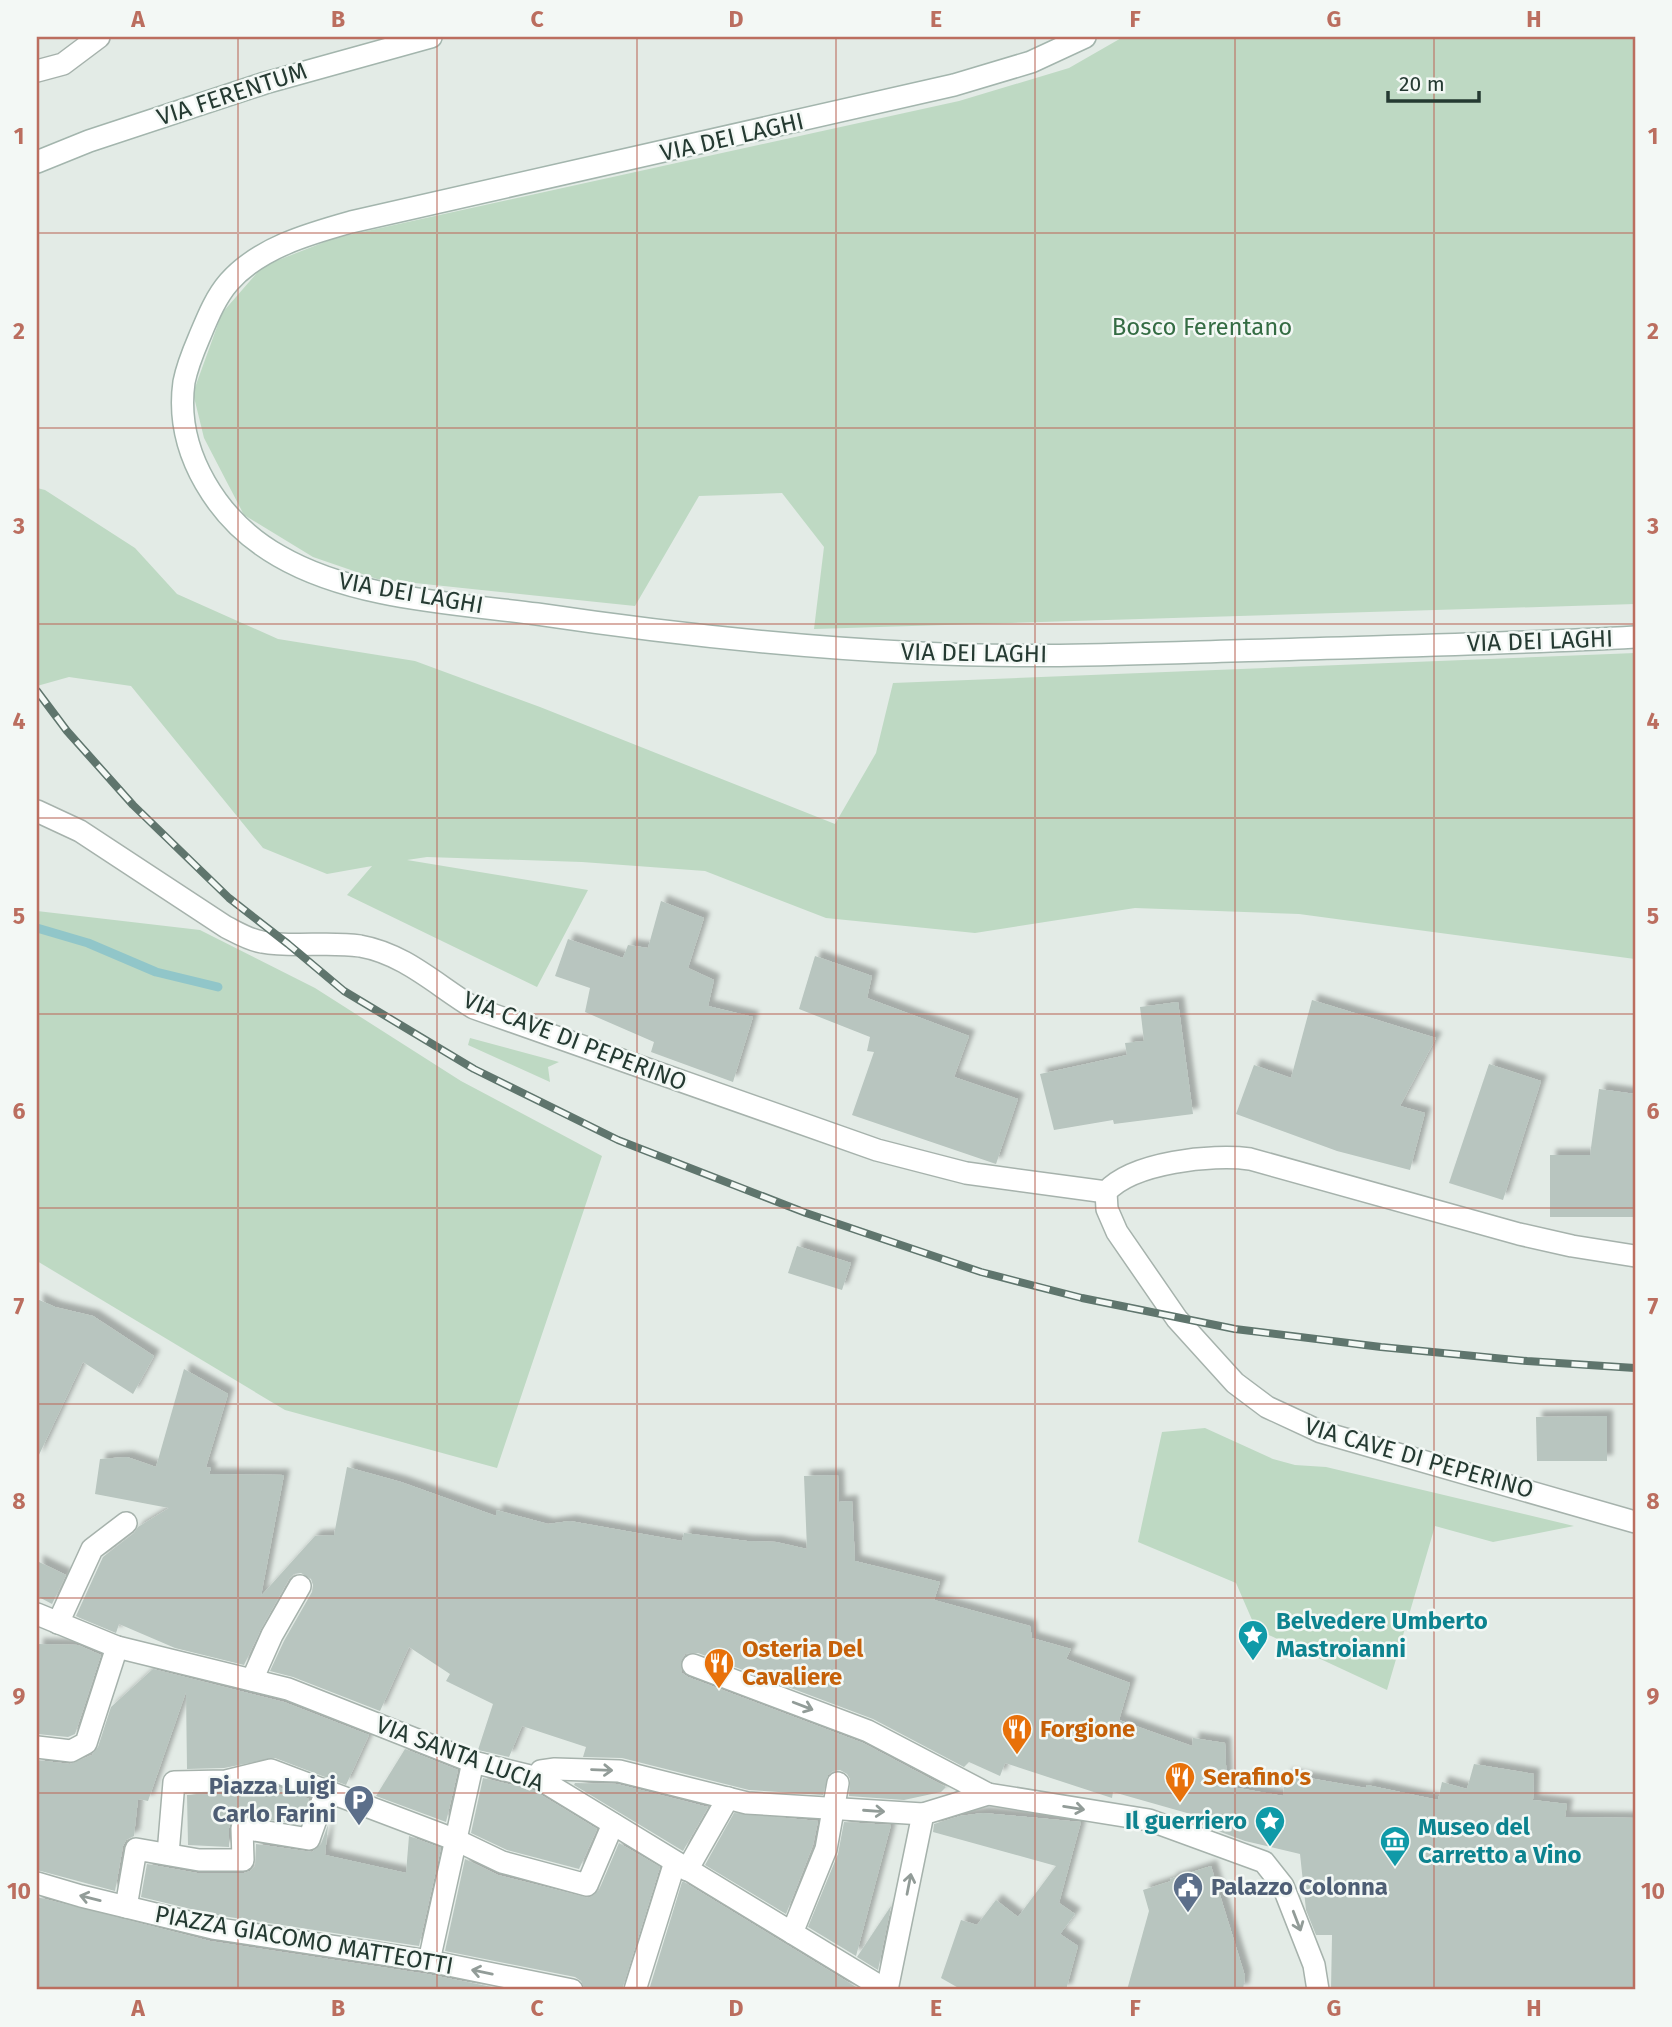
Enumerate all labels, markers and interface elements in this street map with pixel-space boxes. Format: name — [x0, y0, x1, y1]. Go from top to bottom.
text: A — [130, 5, 145, 33]
text: B — [331, 5, 345, 33]
text: C — [530, 5, 544, 33]
text: D — [729, 5, 744, 33]
text: E — [930, 5, 942, 33]
text: F — [1129, 5, 1141, 33]
text: G — [1327, 5, 1341, 33]
text: H — [1526, 5, 1542, 33]
street label: VIA FERENTUM — [154, 57, 310, 131]
scale bar — [1388, 60, 1480, 104]
text: 20 m — [1399, 71, 1445, 97]
street label: VIA DEI LAGHI — [658, 107, 806, 167]
text: 1 — [14, 122, 24, 150]
text: 1 — [1648, 122, 1658, 150]
park label: Bosco Ferentano — [1112, 313, 1292, 341]
text: 2 — [13, 317, 25, 345]
text: 2 — [1647, 317, 1659, 345]
text: 3 — [12, 512, 25, 540]
text: 3 — [1646, 512, 1659, 540]
street label: VIA DEI LAGHI — [337, 567, 485, 619]
street label: VIA DEI LAGHI — [1466, 624, 1614, 658]
street label: VIA DEI LAGHI — [901, 638, 1047, 668]
text: 4 — [13, 707, 26, 735]
text: 4 — [1647, 707, 1660, 735]
text: 5 — [13, 902, 25, 930]
text: 5 — [1647, 902, 1659, 930]
street label: VIA CAVE DI PEPERINO — [459, 985, 691, 1097]
text: 6 — [13, 1097, 26, 1125]
text: 6 — [1647, 1097, 1660, 1125]
text: 7 — [14, 1292, 25, 1320]
text: 7 — [1648, 1292, 1659, 1320]
street label: VIA CAVE DI PEPERINO — [1301, 1412, 1537, 1504]
text: 8 — [12, 1487, 26, 1515]
text: 8 — [1646, 1487, 1660, 1515]
place label: Belvedere Umberto Mastroianni — [1276, 1607, 1488, 1663]
place icon: Belvedere Umberto Mastroianni — [1236, 1618, 1270, 1662]
place label: Osteria Del Cavaliere — [742, 1635, 864, 1691]
restaurant icon: Osteria Del Cavaliere — [702, 1646, 736, 1690]
text: 9 — [13, 1682, 26, 1710]
text: 9 — [1647, 1682, 1660, 1710]
one-way arrow — [791, 1701, 813, 1713]
street label: VIA SANTA LUCIA — [372, 1711, 548, 1797]
restaurant icon: Forgione — [1000, 1712, 1034, 1756]
place label: Forgione — [1040, 1715, 1135, 1743]
restaurant icon: Serafino's — [1163, 1760, 1197, 1804]
place label: Serafino's — [1203, 1763, 1311, 1791]
one-way arrow — [590, 1764, 613, 1777]
place label: Piazza Luigi Carlo Farini — [209, 1772, 336, 1828]
parking icon: Piazza Luigi Carlo Farini — [342, 1783, 376, 1827]
one-way arrow — [1063, 1802, 1085, 1815]
one-way arrow — [862, 1804, 885, 1817]
place icon: Il guerriero — [1253, 1804, 1287, 1848]
place label: Il guerriero — [1125, 1807, 1247, 1835]
place label: Museo del Carretto a Vino — [1418, 1813, 1581, 1869]
museum icon: Museo del Carretto a Vino — [1378, 1824, 1412, 1868]
public building icon: Palazzo Colonna — [1171, 1870, 1205, 1914]
one-way arrow — [902, 1873, 916, 1896]
place label: Palazzo Colonna — [1211, 1873, 1388, 1901]
text: 10 — [7, 1877, 31, 1905]
text: 10 — [1641, 1877, 1665, 1905]
one-way arrow — [79, 1891, 102, 1904]
street label: PIAZZA GIACOMO MATTEOTTI — [153, 1900, 455, 1980]
one-way arrow — [1291, 1910, 1304, 1931]
one-way arrow — [471, 1964, 494, 1978]
text: A — [130, 1994, 145, 2022]
text: B — [331, 1994, 345, 2022]
text: C — [530, 1994, 544, 2022]
text: D — [729, 1994, 744, 2022]
text: E — [930, 1994, 942, 2022]
text: F — [1129, 1994, 1141, 2022]
text: G — [1327, 1994, 1341, 2022]
text: H — [1526, 1994, 1542, 2022]

